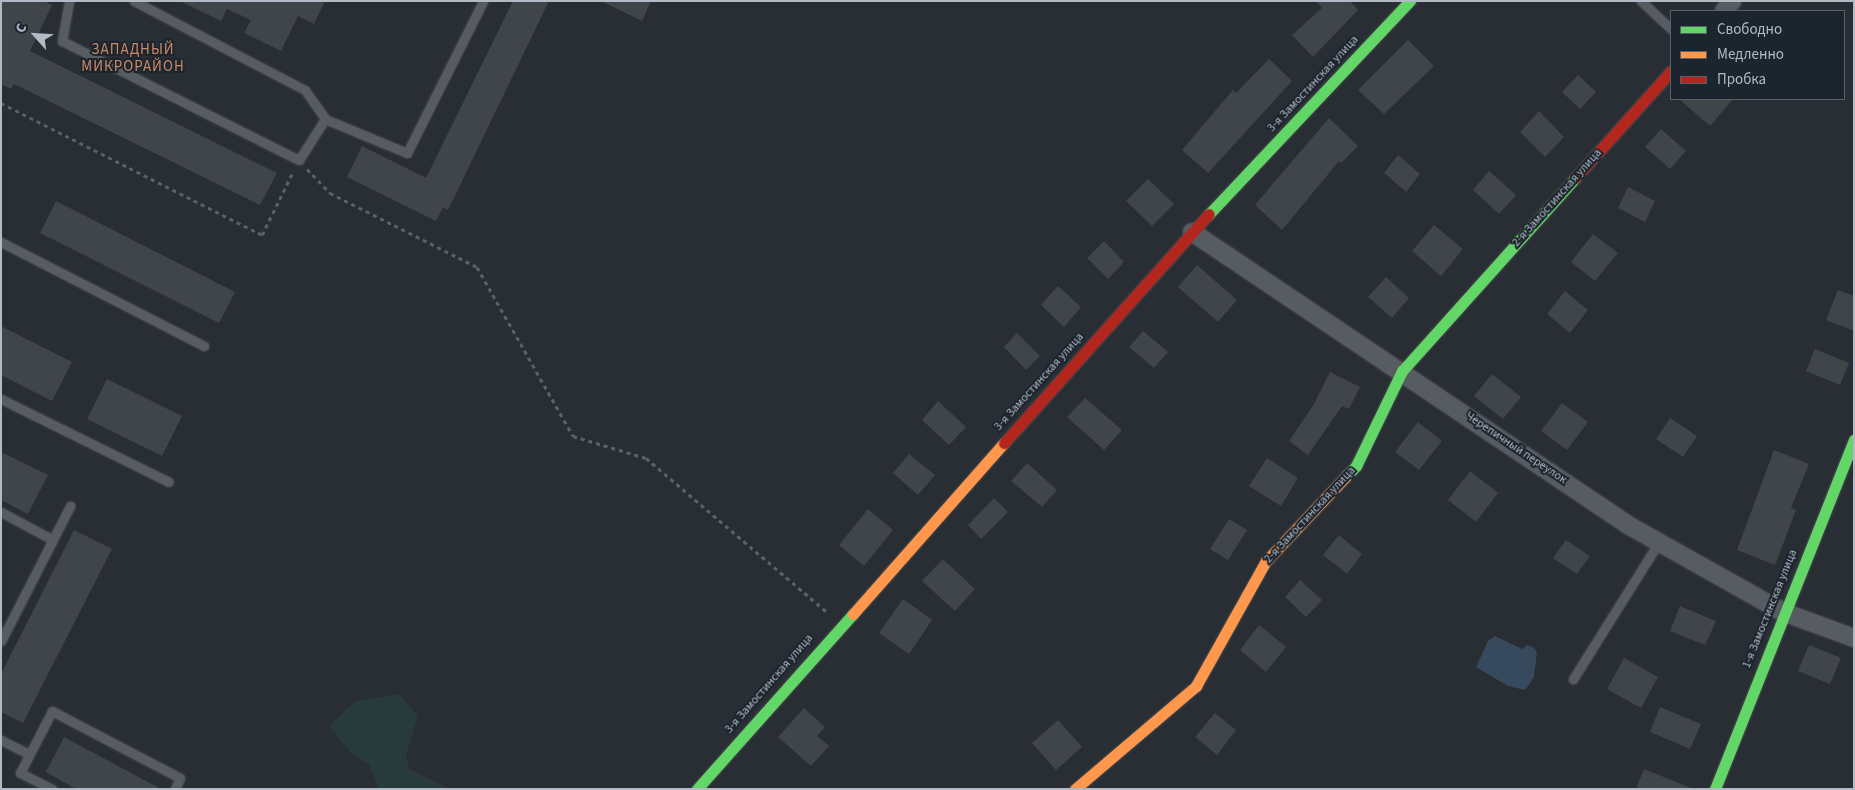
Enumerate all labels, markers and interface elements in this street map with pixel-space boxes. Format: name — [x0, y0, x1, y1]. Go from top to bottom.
north arrow — [10, 10, 60, 60]
legend — [1670, 10, 1845, 100]
text: Свободно — [1717, 19, 1782, 40]
text: С — [11, 20, 32, 36]
street label: 3-я Замостинская улица — [1265, 33, 1361, 135]
district label: ЗАПАДНЫЙ МИКРОРАЙОН — [80, 40, 186, 75]
text: Медленно — [1717, 44, 1784, 65]
text: Пробка — [1717, 69, 1766, 90]
street label: 2-я Замостинская улица — [1509, 146, 1605, 250]
street label: 3-я Замостинская улица — [991, 330, 1087, 434]
street label: Черепичный переулок — [1463, 409, 1569, 487]
street label: 2-я Замостинская улица — [1262, 464, 1358, 566]
street label: 1-я Замостинская улица — [1740, 548, 1800, 670]
street label: 3-я Замостинская улица — [722, 631, 816, 737]

